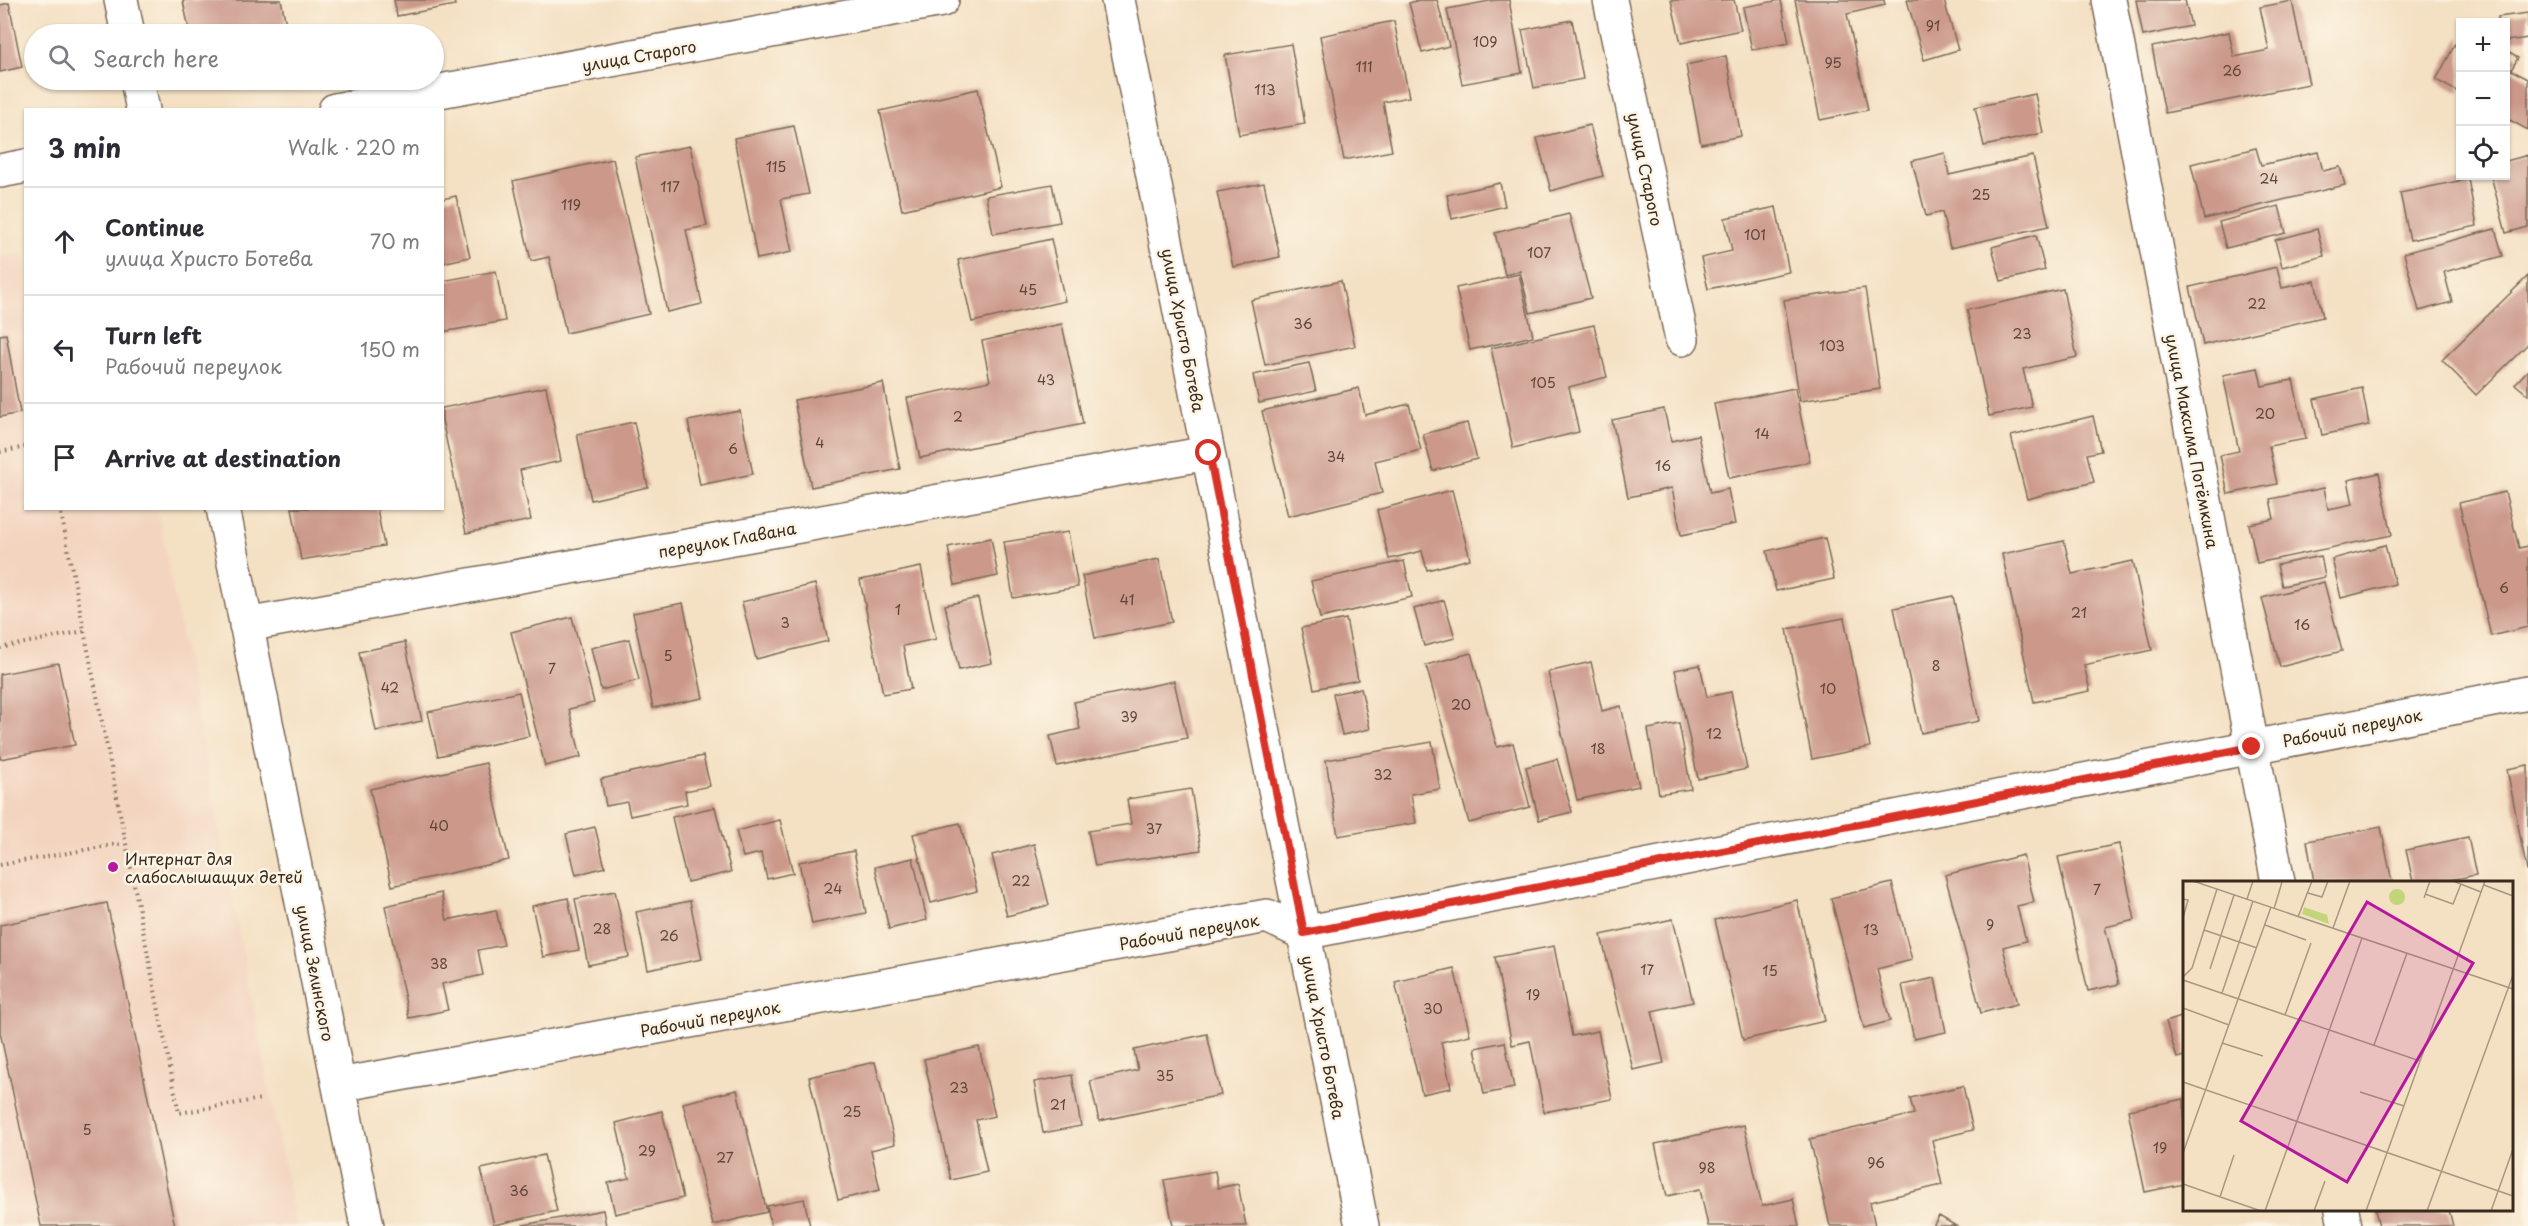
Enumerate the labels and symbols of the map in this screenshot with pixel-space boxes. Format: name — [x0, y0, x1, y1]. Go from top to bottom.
house number: 91 — [1926, 15, 1940, 36]
house number: 109 — [1473, 31, 1497, 52]
street label: улица Старого — [580, 33, 698, 77]
house number: 95 — [1824, 52, 1842, 73]
house number: 111 — [1355, 56, 1373, 77]
house number: 26 — [2222, 60, 2242, 81]
house number: 113 — [1254, 79, 1276, 100]
street label: улица Старого — [1622, 110, 1670, 228]
house number: 115 — [766, 156, 786, 177]
house number: 24 — [2260, 168, 2278, 189]
house number: 117 — [660, 176, 680, 197]
house number: 25 — [1972, 184, 1990, 205]
house number: 119 — [561, 194, 581, 215]
house number: 101 — [1744, 224, 1766, 245]
house number: 107 — [1527, 242, 1551, 263]
street label: улица Христо Ботева — [1156, 246, 1212, 414]
house number: 45 — [1019, 279, 1037, 300]
house number: 22 — [2248, 293, 2266, 314]
house number: 36 — [1293, 313, 1313, 334]
house number: 23 — [2013, 323, 2031, 344]
street label: улица Максима Потёмкина — [2160, 332, 2226, 550]
house number: 103 — [1819, 335, 1845, 356]
house number: 43 — [1037, 369, 1055, 390]
house number: 105 — [1530, 372, 1556, 393]
house number: 20 — [2255, 403, 2275, 424]
house number: 2 — [953, 406, 963, 427]
house number: 14 — [1754, 423, 1770, 444]
house number: 4 — [815, 432, 825, 453]
house number: 6 — [728, 438, 738, 459]
route start — [1195, 439, 1221, 465]
house number: 34 — [1327, 446, 1345, 467]
house number: 16 — [1655, 455, 1671, 476]
street label: переулок Главана — [656, 515, 798, 563]
house number: 6 — [2499, 577, 2509, 598]
house number: 41 — [1120, 589, 1134, 610]
house number: 1 — [895, 599, 901, 620]
house number: 21 — [2071, 602, 2087, 623]
house number: 3 — [780, 612, 790, 633]
house number: 16 — [2294, 614, 2310, 635]
house number: 5 — [663, 645, 673, 666]
house number: 8 — [1932, 655, 1940, 676]
house number: 7 — [548, 658, 556, 679]
house number: 42 — [381, 677, 399, 698]
house number: 10 — [1820, 678, 1836, 699]
house number: 20 — [1451, 694, 1471, 715]
street label: Рабочий переулок — [2280, 702, 2424, 752]
house number: 39 — [1120, 706, 1138, 727]
house number: 12 — [1706, 723, 1722, 744]
route end — [2238, 733, 2264, 759]
house number: 18 — [1590, 738, 1606, 759]
house number: 32 — [1374, 764, 1392, 785]
house number: 40 — [429, 815, 449, 836]
house number: 37 — [1146, 818, 1163, 839]
place label: Интернат для слабослышащих детей — [125, 846, 303, 888]
marker: Интернат для слабослышащих детей — [106, 860, 120, 874]
house number: 22 — [1012, 870, 1030, 891]
house number: 24 — [824, 878, 842, 899]
house number: 7 — [2093, 879, 2101, 900]
inset map — [2183, 881, 2513, 1211]
street label: улица Зелинского — [291, 903, 341, 1043]
street label: Рабочий переулок — [1117, 907, 1261, 955]
house number: 9 — [1986, 914, 1994, 935]
house number: 28 — [593, 918, 611, 939]
house number: 13 — [1863, 919, 1879, 940]
house number: 26 — [659, 925, 679, 946]
house number: 38 — [430, 953, 448, 974]
street label: улица Христо Ботева — [1296, 953, 1352, 1121]
house number: 17 — [1640, 959, 1654, 980]
house number: 15 — [1762, 960, 1778, 981]
house number: 19 — [1526, 984, 1540, 1005]
street label: Рабочий переулок — [638, 994, 782, 1042]
house number: 30 — [1423, 998, 1443, 1019]
house number: 35 — [1156, 1065, 1174, 1086]
house number: 23 — [950, 1077, 968, 1098]
house number: 21 — [1050, 1094, 1066, 1115]
house number: 25 — [843, 1101, 861, 1122]
house number: 5 — [82, 1119, 92, 1140]
house number: 19 — [2153, 1137, 2167, 1158]
house number: 29 — [638, 1140, 656, 1161]
house number: 27 — [716, 1147, 734, 1168]
house number: 96 — [1867, 1152, 1885, 1173]
house number: 98 — [1699, 1157, 1715, 1178]
house number: 36 — [509, 1180, 529, 1201]

